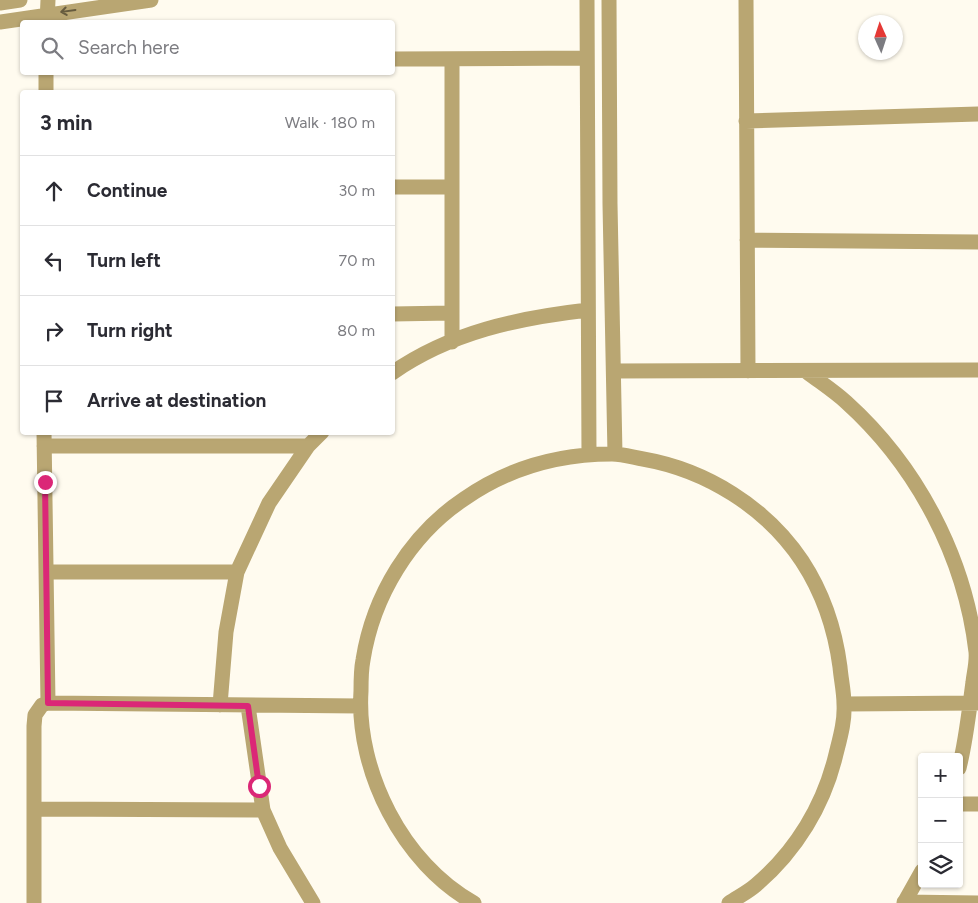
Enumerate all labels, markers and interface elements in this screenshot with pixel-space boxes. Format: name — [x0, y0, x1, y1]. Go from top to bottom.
one-way arrow — [60, 6, 76, 16]
north arrow — [858, 15, 903, 60]
search box — [20, 20, 395, 75]
icon: search — [38, 34, 66, 62]
text: Search here — [78, 36, 180, 59]
text: 3 min — [40, 110, 92, 135]
text: Walk · 180 m — [285, 113, 375, 132]
icon: ahead — [40, 177, 68, 205]
text: Continue — [87, 179, 167, 202]
text: 30 m — [338, 181, 375, 200]
icon: left — [40, 247, 68, 275]
text: Turn left — [87, 249, 161, 272]
text: 70 m — [339, 251, 375, 270]
icon: right — [40, 317, 68, 345]
text: Turn right — [87, 319, 173, 342]
text: 80 m — [337, 321, 375, 340]
icon: arrive — [40, 387, 68, 415]
text: Arrive at destination — [87, 389, 266, 412]
route end — [34, 471, 57, 494]
map controls — [918, 753, 963, 888]
button: + — [918, 753, 963, 798]
route start — [248, 775, 271, 798]
button: − — [918, 798, 963, 843]
button: layers — [918, 843, 963, 888]

